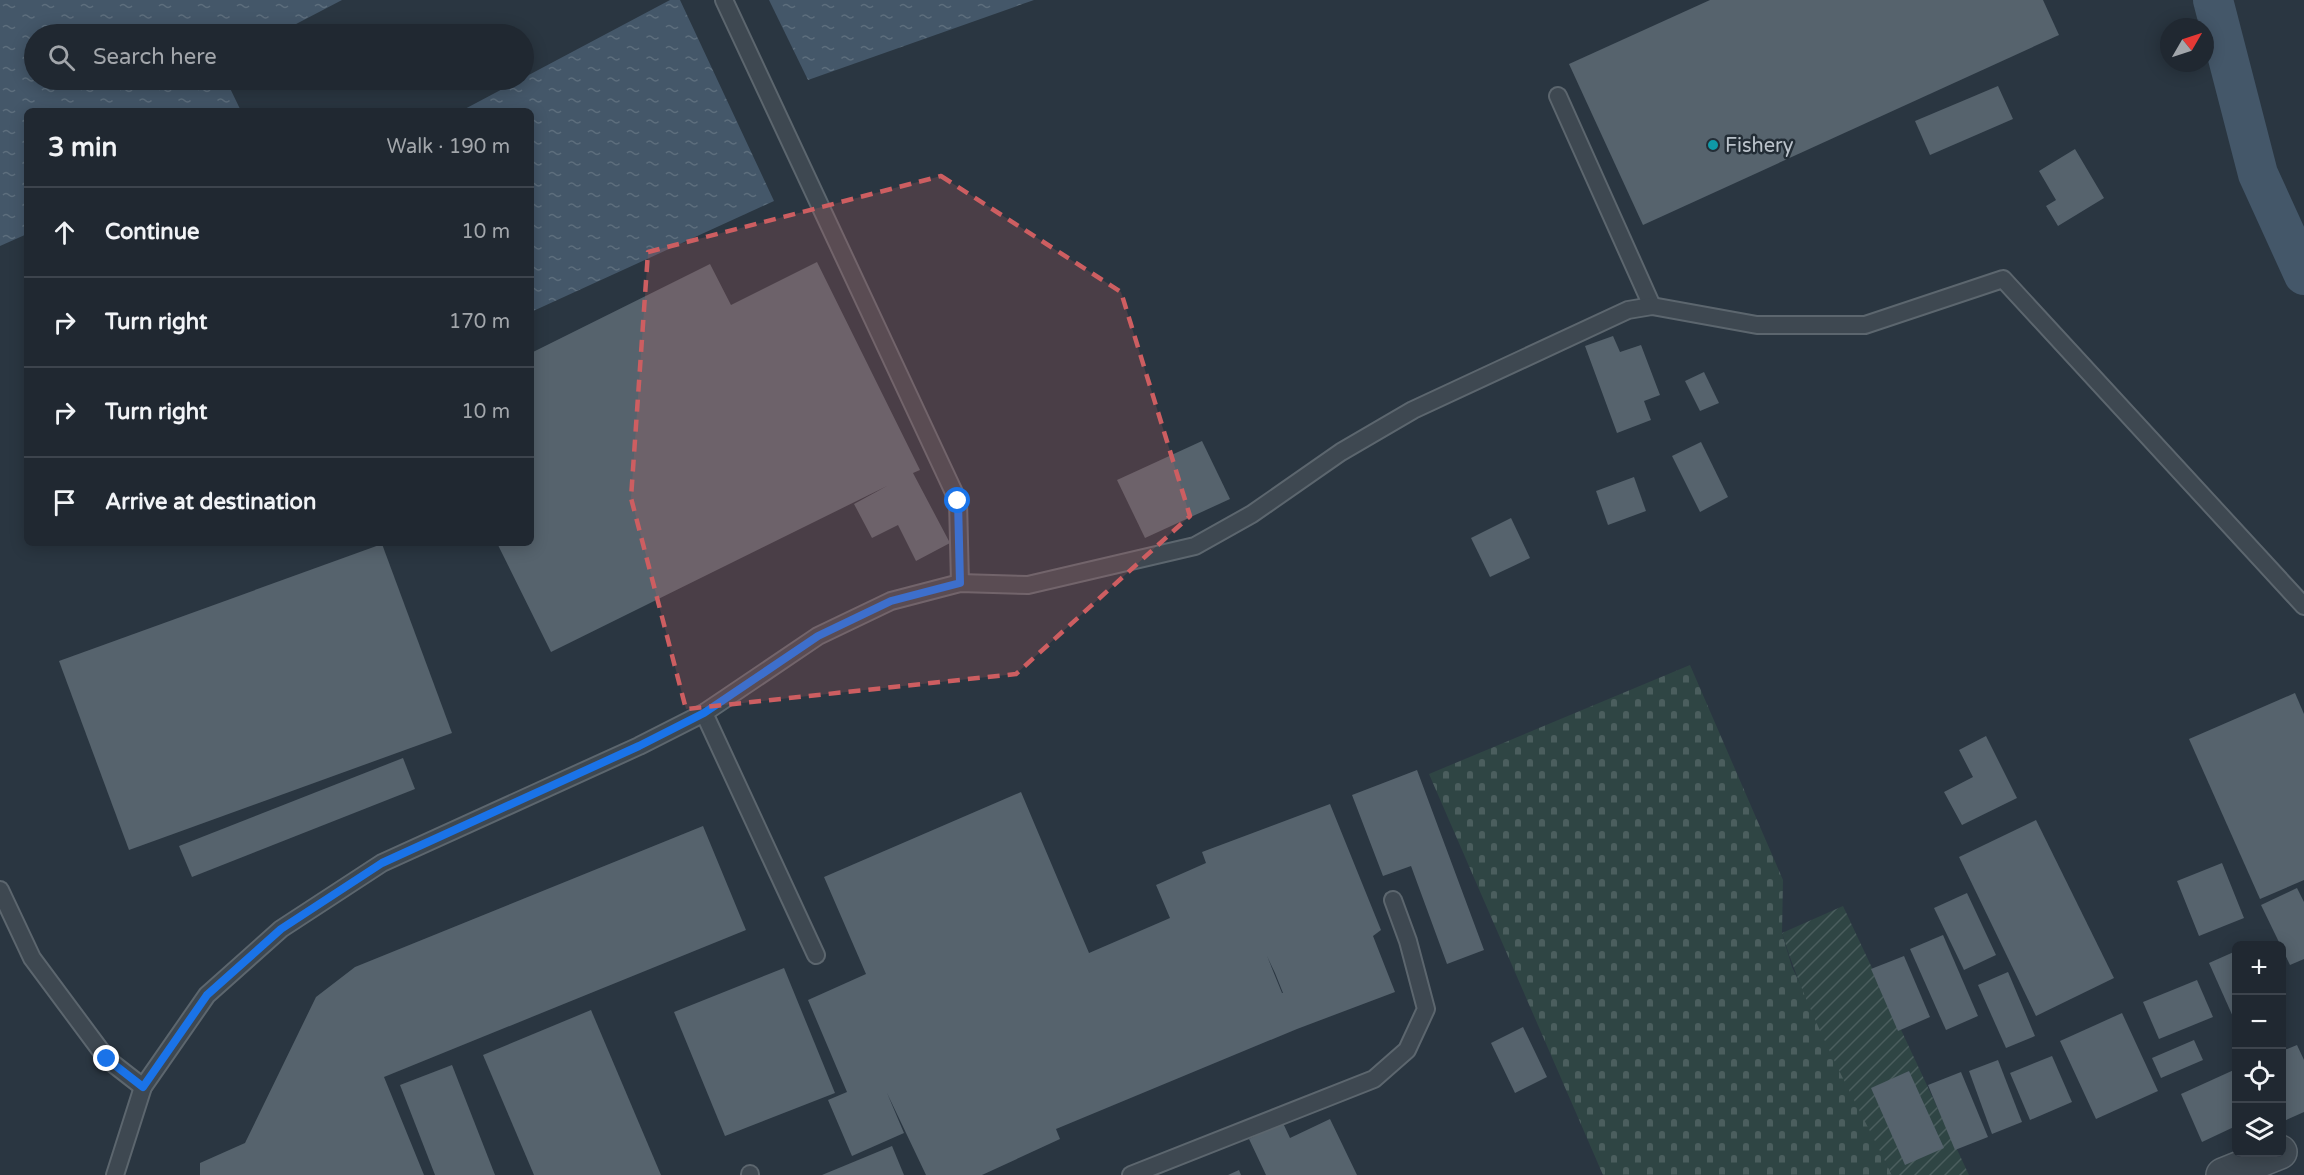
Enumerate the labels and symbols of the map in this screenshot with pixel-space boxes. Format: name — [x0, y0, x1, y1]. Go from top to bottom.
north arrow — [2160, 18, 2214, 72]
place label: Fishery — [1725, 134, 1794, 158]
marker: Fishery — [1706, 138, 1720, 152]
route start — [944, 487, 970, 513]
route end — [93, 1045, 119, 1071]

